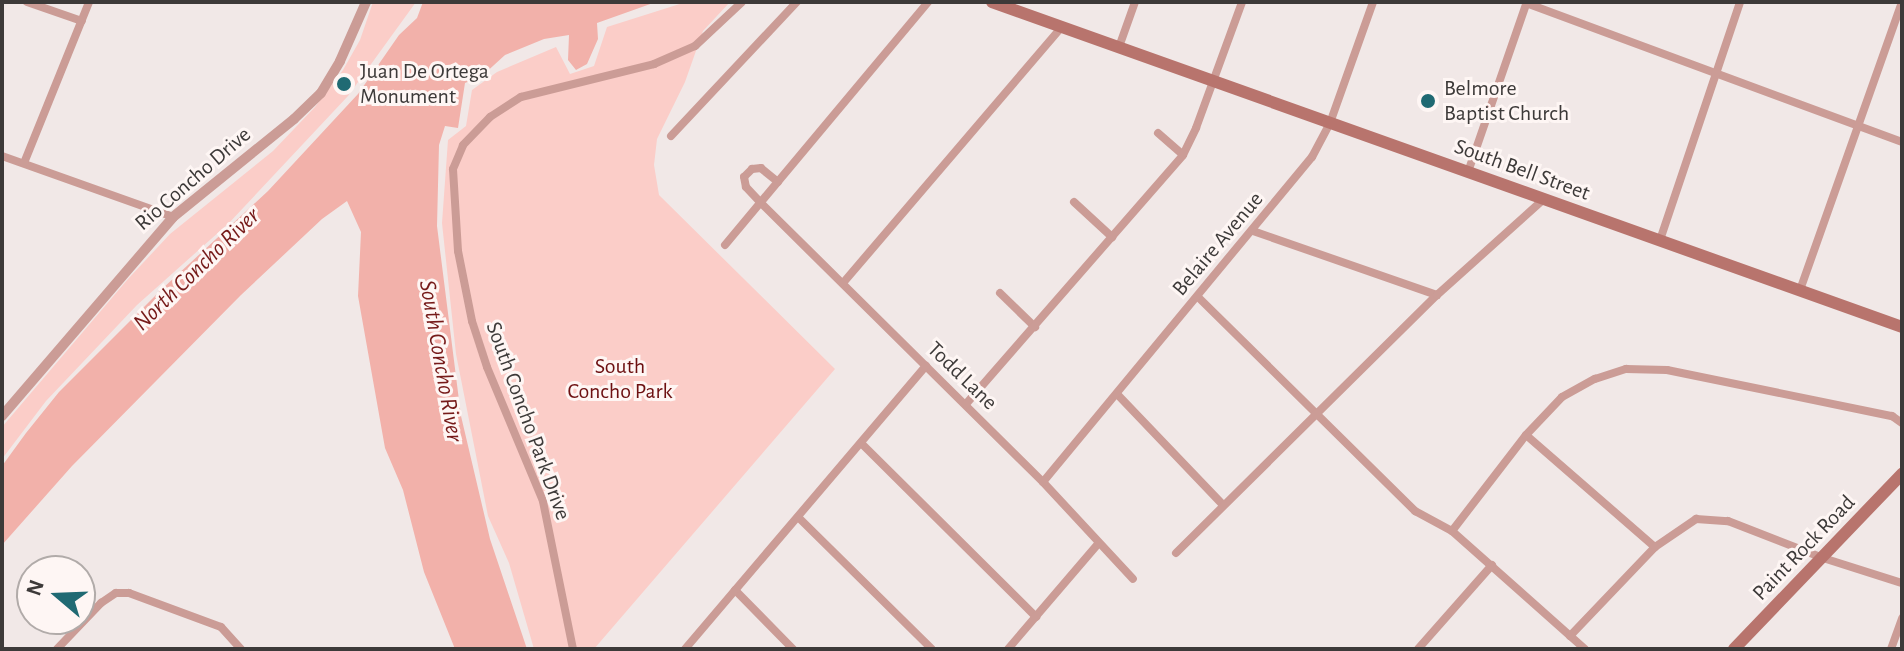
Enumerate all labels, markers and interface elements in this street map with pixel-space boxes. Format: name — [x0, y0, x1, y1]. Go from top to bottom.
place label: Juan De Ortega Monument — [360, 58, 489, 110]
marker: Juan De Ortega Monument — [335, 75, 353, 93]
place label: Belmore Baptist Church — [1444, 75, 1569, 126]
marker: Belmore Baptist Church — [1419, 92, 1437, 110]
street label: Rio Concho Drive — [130, 121, 256, 237]
street label: South Bell Street — [1451, 133, 1593, 207]
street label: Belaire Avenue — [1167, 187, 1269, 301]
water label: North Concho River — [128, 202, 266, 338]
water label: South Concho River — [412, 278, 468, 444]
street label: South Concho Park Drive — [480, 318, 576, 524]
street label: Todd Lane — [921, 336, 1003, 416]
park label: South Concho Park — [567, 353, 673, 404]
street label: Paint Rock Road — [1747, 490, 1861, 606]
north arrow — [16, 555, 96, 635]
text: N — [22, 577, 48, 599]

